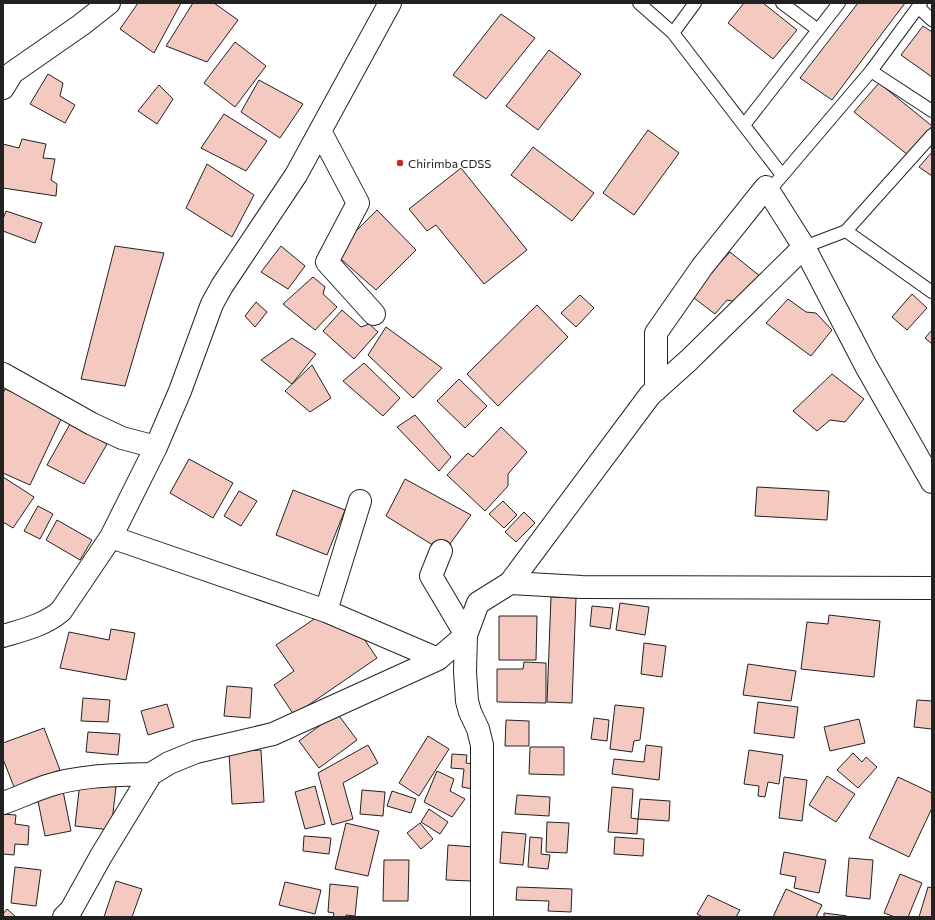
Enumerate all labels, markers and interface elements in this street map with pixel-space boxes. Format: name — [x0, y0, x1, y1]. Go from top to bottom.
place label: Chirimba CDSS — [408, 156, 491, 170]
marker: Chirimba CDSS — [395, 158, 405, 168]

